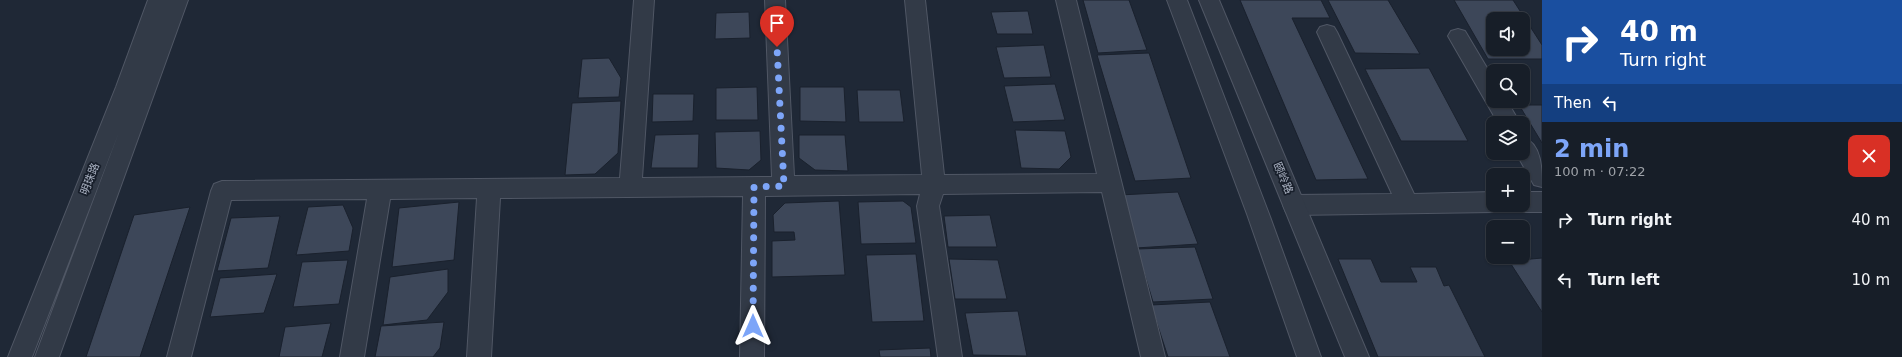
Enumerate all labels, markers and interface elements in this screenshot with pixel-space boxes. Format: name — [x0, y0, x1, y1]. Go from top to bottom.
pin — [760, 6, 794, 47]
icon: arrive — [766, 12, 788, 34]
map controls — [1486, 12, 1530, 264]
button: sound — [1486, 12, 1530, 56]
text: 40 m — [1620, 15, 1698, 48]
icon: right — [1554, 16, 1606, 68]
text: Turn right — [1620, 49, 1706, 70]
button: search — [1486, 64, 1530, 108]
icon: left — [1599, 92, 1621, 114]
text: Then — [1554, 94, 1591, 112]
button: layers — [1486, 116, 1530, 160]
text: 2 min — [1554, 135, 1629, 163]
button: close — [1848, 135, 1890, 177]
street label: 颐岭路 — [1271, 160, 1295, 196]
street label: 明珠路 — [78, 161, 102, 197]
text: 100 m · 07:22 — [1554, 164, 1645, 179]
button: + — [1486, 168, 1530, 212]
icon: right — [1554, 209, 1576, 231]
text: Turn right — [1588, 211, 1672, 229]
text: 40 m — [1852, 211, 1890, 229]
button: − — [1486, 220, 1530, 264]
icon: left — [1554, 269, 1576, 291]
text: Turn left — [1588, 271, 1660, 289]
text: 10 m — [1852, 271, 1890, 289]
position arrow — [732, 305, 774, 347]

